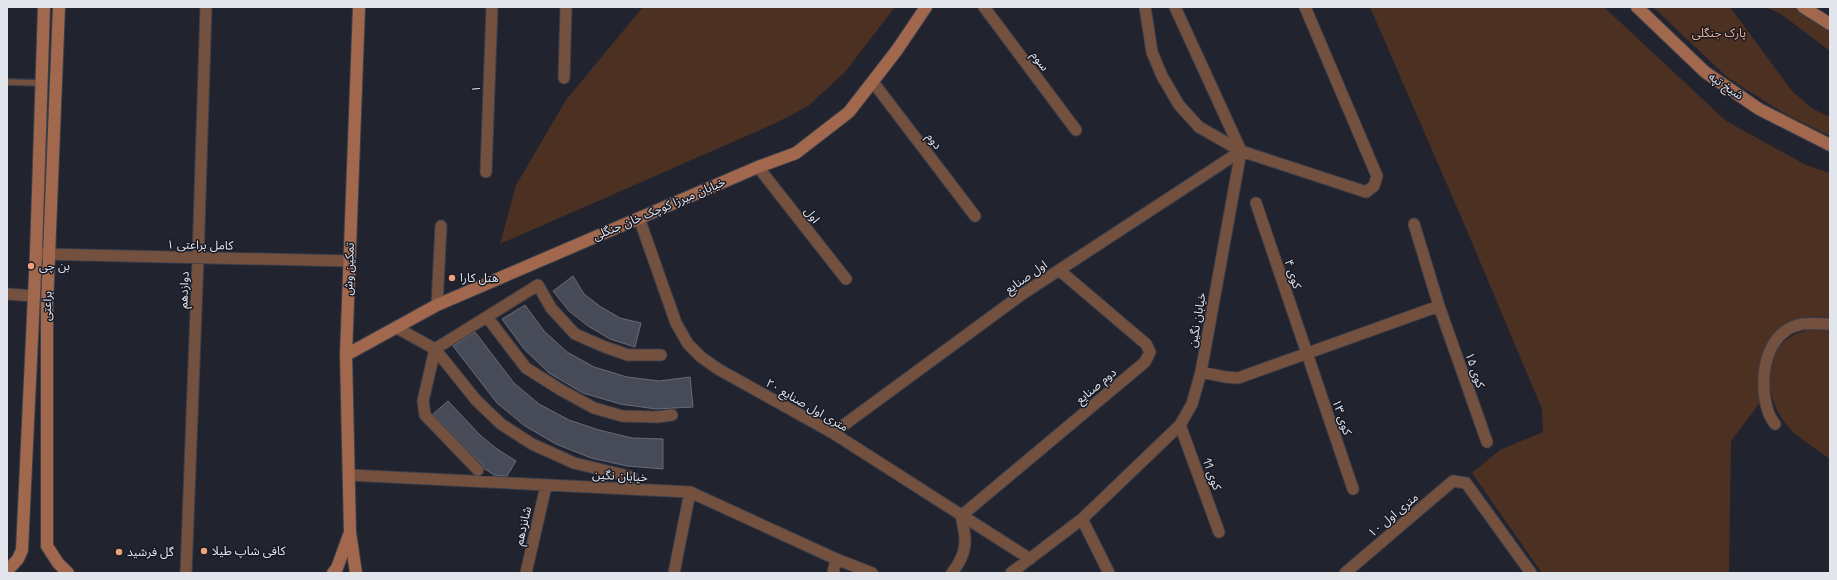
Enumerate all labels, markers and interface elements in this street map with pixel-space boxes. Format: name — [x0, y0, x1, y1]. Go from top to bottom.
park label: پارک جنگلی — [1692, 25, 1746, 41]
street label: سوم — [1027, 48, 1053, 75]
street label: شیخ تپه — [1705, 69, 1746, 104]
street label: ۱ — [468, 85, 484, 93]
street label: دوم — [922, 129, 946, 153]
street label: خیابان میرزا کوچک خان جنگلی — [590, 174, 728, 244]
street label: اول — [801, 204, 823, 227]
street label: کامل براعتی ۱ — [167, 236, 234, 254]
street label: تمکین وش — [340, 242, 358, 296]
street label: اول صنایع — [1002, 257, 1051, 298]
street label: کوی ۴ — [1281, 257, 1306, 292]
place label: بن چی — [39, 258, 70, 274]
marker: بن چی — [26, 261, 36, 271]
place label: هتل کارا — [460, 270, 499, 286]
street label: دوازدهم — [175, 271, 194, 309]
marker: هتل کارا — [447, 273, 457, 283]
street label: براعتی — [38, 291, 56, 321]
street label: خیابان نگین — [1184, 291, 1210, 349]
street label: کوی ۱۵ — [1461, 350, 1489, 391]
street label: دوم صنایع — [1072, 364, 1121, 408]
street label: ۲۰ متری اول صنایع — [762, 375, 851, 436]
street label: کوی ۱۳ — [1328, 397, 1356, 438]
street label: کوی 11 — [1199, 456, 1225, 493]
street label: خیابان نگین — [592, 467, 648, 485]
street label: ۱۰ متری اول — [1364, 489, 1422, 541]
street label: شانزدهم — [511, 505, 536, 547]
place label: کافی شاپ طیلا — [212, 543, 286, 559]
place label: گل فرشید — [127, 544, 175, 560]
marker: کافی شاپ طیلا — [199, 546, 209, 556]
marker: گل فرشید — [114, 547, 124, 557]

